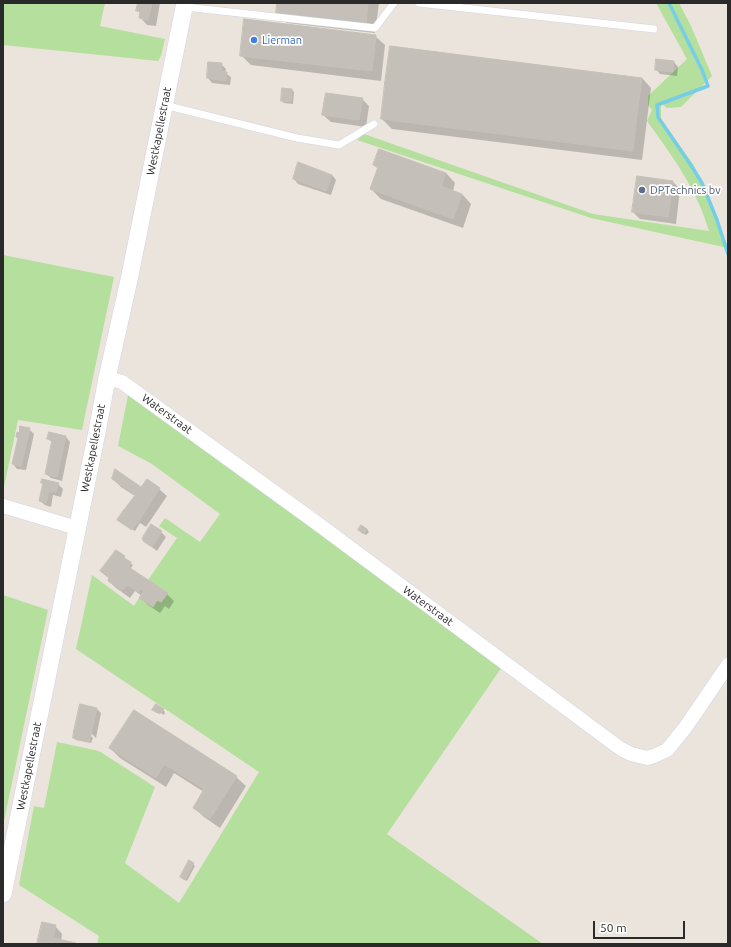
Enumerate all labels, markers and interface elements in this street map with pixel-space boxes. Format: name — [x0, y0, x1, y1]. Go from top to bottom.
place label: Lierman — [262, 33, 302, 47]
marker: Lierman — [249, 35, 259, 45]
street label: Westkapellestraat — [144, 86, 174, 176]
place label: DPTechnics bv — [650, 183, 721, 197]
marker: DPTechnics bv — [637, 185, 647, 195]
street label: Waterstraat — [139, 391, 195, 437]
street label: Westkapellestraat — [78, 403, 108, 493]
street label: Waterstraat — [400, 583, 456, 629]
street label: Westkapellestraat — [14, 721, 44, 811]
scale bar — [595, 913, 687, 939]
text: 50 m — [600, 921, 627, 934]

